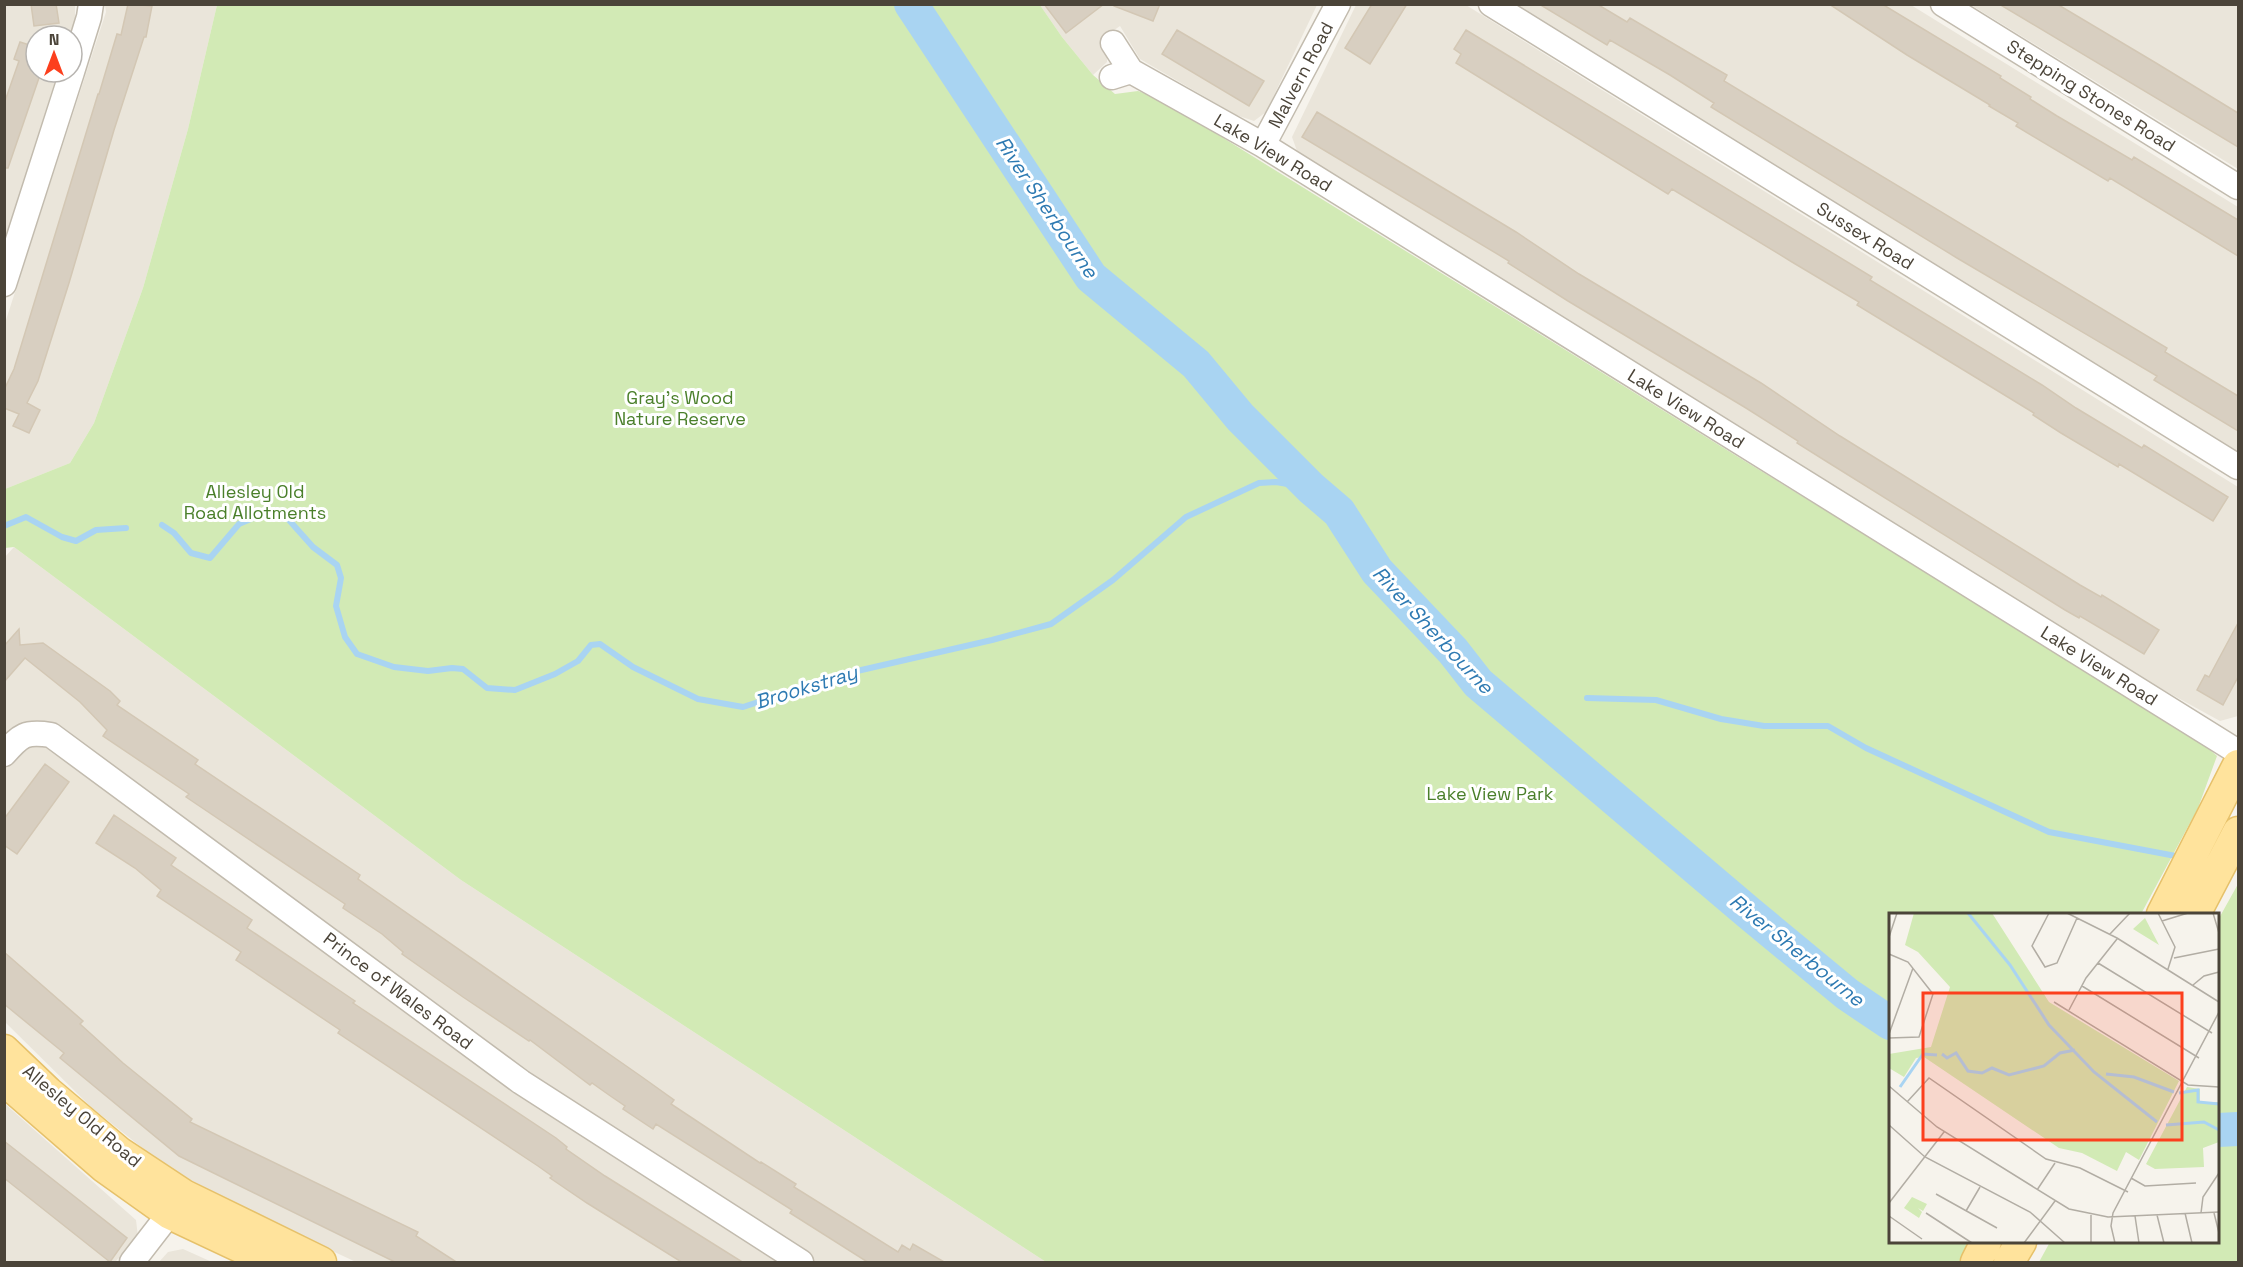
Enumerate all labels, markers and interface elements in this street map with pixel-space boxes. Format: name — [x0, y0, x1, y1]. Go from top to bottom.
street label: Malvern Road — [1263, 18, 1338, 132]
north arrow — [24, 24, 84, 84]
text: N — [49, 29, 59, 50]
street label: Stepping Stones Road — [2003, 34, 2180, 157]
street label: Lake View Road — [1210, 108, 1336, 197]
water label: River Sherbourne — [990, 131, 1105, 284]
street label: Sussex Road — [1812, 197, 1918, 275]
street label: Lake View Road — [1623, 363, 1749, 454]
park label: Gray's Wood Nature Reserve — [614, 386, 746, 430]
park label: Allesley Old Road Allotments — [184, 480, 326, 524]
water label: River Sherbourne — [1367, 561, 1500, 700]
street label: Lake View Road — [2036, 620, 2162, 711]
water label: Brookstray — [752, 659, 862, 715]
park label: Lake View Park — [1427, 782, 1554, 805]
water label: River Sherbourne — [1725, 888, 1870, 1013]
inset map — [1889, 913, 2219, 1243]
street label: Prince of Wales Road — [319, 927, 478, 1054]
street label: Allesley Old Road — [18, 1059, 146, 1172]

